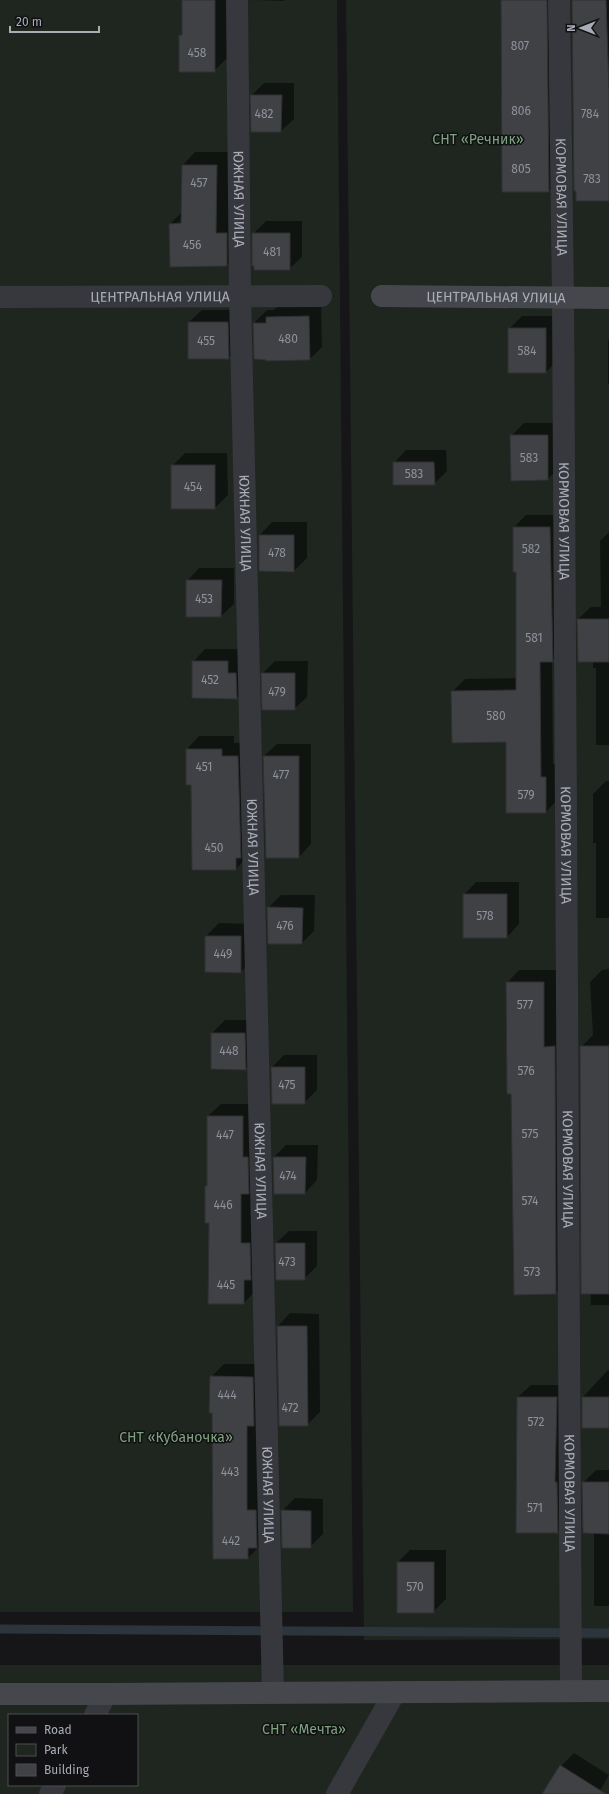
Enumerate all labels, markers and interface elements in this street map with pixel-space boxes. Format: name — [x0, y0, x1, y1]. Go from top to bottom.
scale bar — [10, 8, 99, 34]
north arrow — [561, 8, 601, 48]
text: 20 m — [16, 15, 42, 29]
text: N — [565, 24, 578, 32]
house number: 807 — [511, 39, 529, 53]
house number: 458 — [188, 46, 207, 60]
house number: 806 — [511, 104, 531, 118]
house number: 482 — [255, 107, 273, 121]
house number: 784 — [581, 107, 600, 121]
park label: СНТ «Речник» — [432, 131, 524, 148]
street label: КОРМОВАЯ УЛИЦА — [552, 138, 571, 256]
street label: ЮЖНАЯ УЛИЦА — [230, 150, 248, 248]
house number: 805 — [511, 162, 531, 176]
house number: 783 — [583, 172, 601, 186]
house number: 457 — [190, 176, 208, 190]
house number: 456 — [183, 238, 201, 252]
house number: 481 — [263, 245, 281, 259]
street label: ЦЕНТРАЛЬНАЯ УЛИЦА — [90, 288, 230, 305]
street label: ЦЕНТРАЛЬНАЯ УЛИЦА — [426, 288, 566, 306]
house number: 480 — [278, 332, 298, 346]
house number: 455 — [197, 334, 215, 348]
house number: 584 — [517, 344, 537, 358]
house number: 583 — [520, 451, 538, 465]
street label: КОРМОВАЯ УЛИЦА — [555, 462, 573, 580]
house number: 583 — [405, 467, 423, 481]
street label: ЮЖНАЯ УЛИЦА — [236, 474, 255, 572]
house number: 454 — [184, 480, 203, 494]
house number: 582 — [522, 542, 540, 556]
house number: 478 — [268, 546, 286, 560]
house number: 453 — [195, 592, 213, 606]
house number: 581 — [525, 631, 543, 645]
house number: 452 — [201, 673, 219, 687]
house number: 479 — [268, 685, 286, 699]
house number: 580 — [486, 709, 506, 723]
house number: 451 — [196, 760, 212, 774]
house number: 477 — [273, 768, 289, 782]
street label: КОРМОВАЯ УЛИЦА — [557, 786, 575, 904]
house number: 579 — [517, 788, 535, 802]
street label: ЮЖНАЯ УЛИЦА — [243, 798, 263, 896]
house number: 450 — [205, 841, 224, 855]
house number: 578 — [476, 909, 494, 923]
house number: 476 — [276, 919, 294, 933]
house number: 449 — [214, 947, 232, 961]
house number: 577 — [517, 998, 533, 1012]
house number: 448 — [219, 1044, 239, 1058]
house number: 576 — [517, 1064, 535, 1078]
house number: 475 — [278, 1078, 296, 1092]
street label: КОРМОВАЯ УЛИЦА — [559, 1110, 577, 1228]
street label: ЮЖНАЯ УЛИЦА — [251, 1122, 270, 1219]
house number: 575 — [522, 1127, 538, 1141]
house number: 447 — [216, 1128, 234, 1142]
house number: 474 — [279, 1169, 297, 1183]
house number: 574 — [522, 1194, 539, 1208]
house number: 446 — [213, 1198, 233, 1212]
house number: 473 — [278, 1255, 296, 1269]
house number: 573 — [524, 1265, 540, 1279]
house number: 445 — [217, 1278, 235, 1292]
house number: 444 — [217, 1388, 237, 1402]
house number: 472 — [281, 1401, 299, 1415]
house number: 572 — [528, 1415, 544, 1429]
park label: СНТ «Кубаночка» — [119, 1429, 233, 1446]
street label: КОРМОВАЯ УЛИЦА — [561, 1434, 579, 1552]
street label: ЮЖНАЯ УЛИЦА — [259, 1446, 278, 1543]
house number: 443 — [221, 1465, 239, 1479]
house number: 571 — [527, 1501, 543, 1515]
house number: 442 — [222, 1534, 240, 1548]
house number: 570 — [406, 1580, 424, 1594]
legend — [8, 1714, 138, 1786]
park label: СНТ «Мечта» — [262, 1721, 346, 1738]
text: Road — [44, 1723, 72, 1737]
text: Park — [44, 1743, 68, 1757]
text: Building — [44, 1763, 90, 1777]

